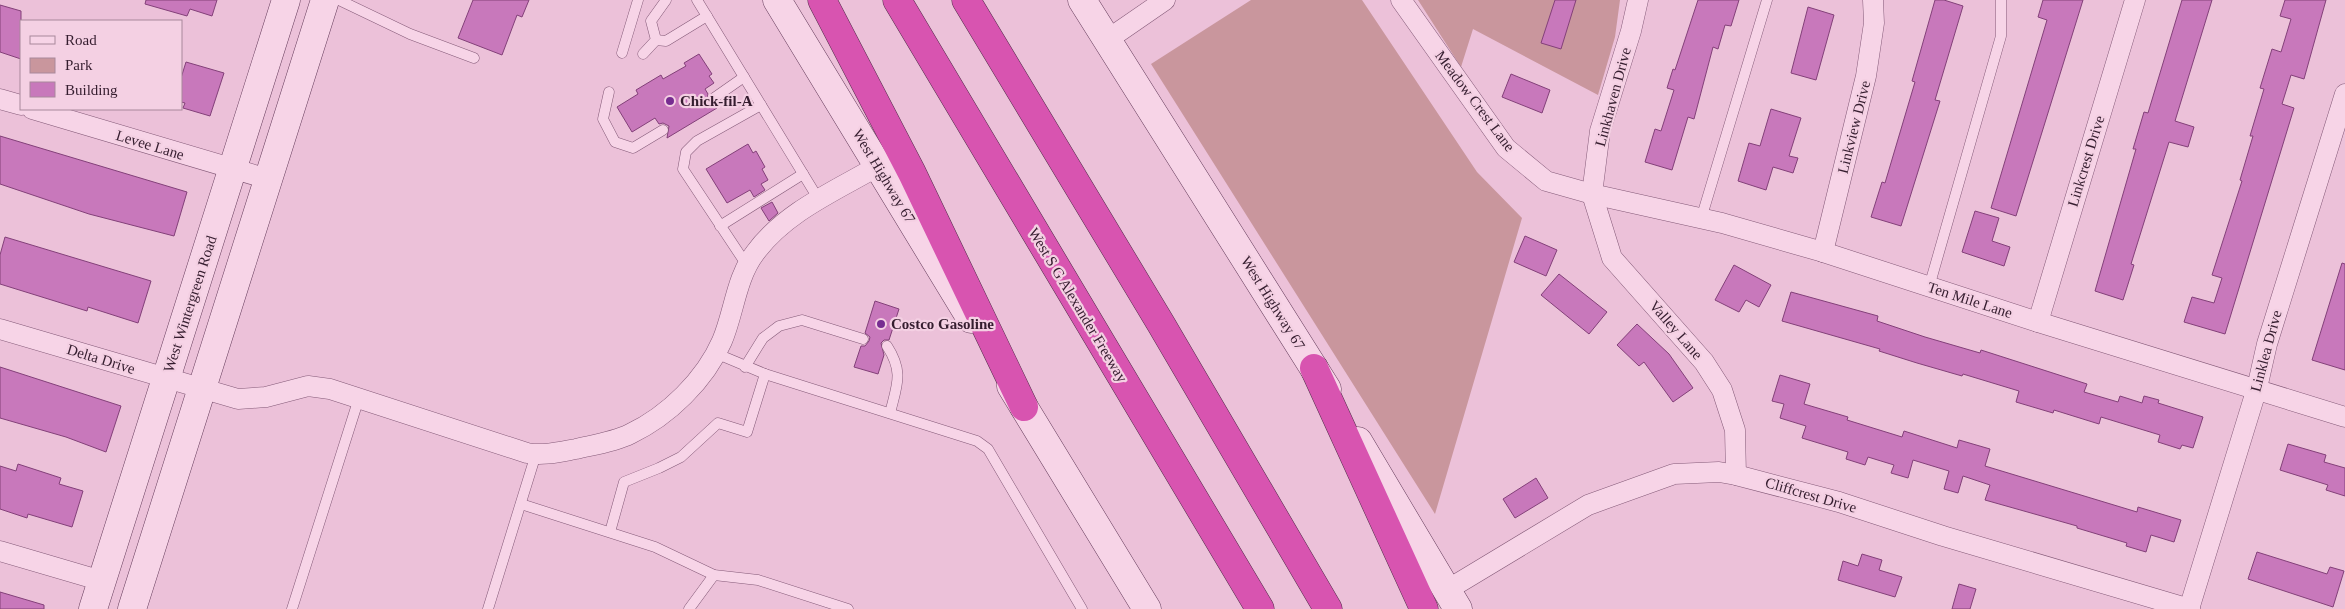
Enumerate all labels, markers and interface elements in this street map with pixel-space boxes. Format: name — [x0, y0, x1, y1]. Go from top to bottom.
legend — [20, 20, 182, 110]
text: Road — [65, 32, 97, 48]
street label: Linkhaven Drive — [1592, 45, 1634, 148]
street label: Meadow Crest Lane — [1432, 48, 1518, 155]
text: Park — [65, 57, 93, 73]
street label: Linkview Drive — [1835, 78, 1873, 175]
text: Building — [65, 82, 118, 98]
place label: Chick-fil-A — [680, 93, 753, 109]
marker: Chick-fil-A — [664, 95, 676, 107]
street label: Linkcrest Drive — [2065, 113, 2108, 209]
street label: West Highway 67 — [850, 126, 919, 226]
street label: Levee Lane — [114, 127, 186, 163]
street label: West S G Alexander Freeway — [1026, 225, 1131, 385]
street label: West Wintergreen Road — [160, 233, 220, 374]
street label: West Highway 67 — [1238, 253, 1308, 353]
street label: Ten Mile Lane — [1926, 279, 2015, 321]
street label: Valley Lane — [1646, 298, 1706, 363]
street label: Linklea Drive — [2247, 308, 2285, 394]
place label: Costco Gasoline — [891, 316, 994, 332]
marker: Costco Gasoline — [875, 318, 887, 330]
street label: Delta Drive — [65, 341, 137, 377]
street label: Cliffcrest Drive — [1763, 474, 1859, 516]

